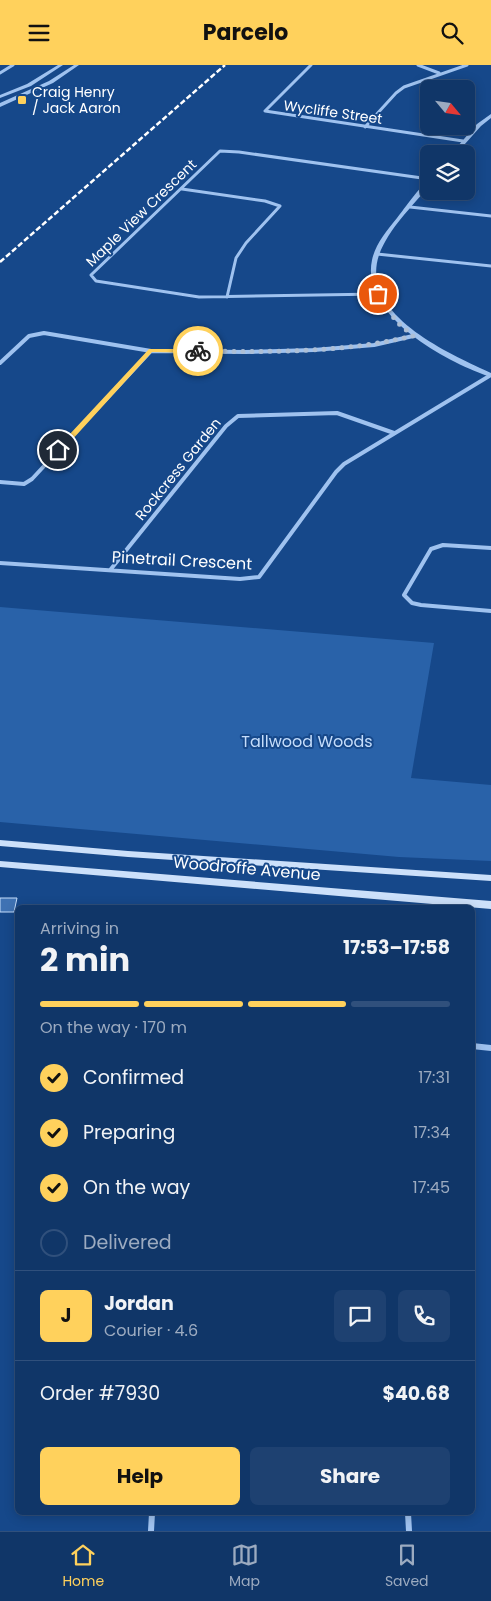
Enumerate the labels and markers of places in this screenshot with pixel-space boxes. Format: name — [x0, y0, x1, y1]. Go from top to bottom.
place label: Craig Henry / Jack Aaron — [32, 82, 121, 118]
marker: Craig Henry / Jack Aaron — [16, 94, 28, 106]
pin — [357, 273, 399, 315]
pin — [37, 429, 79, 471]

